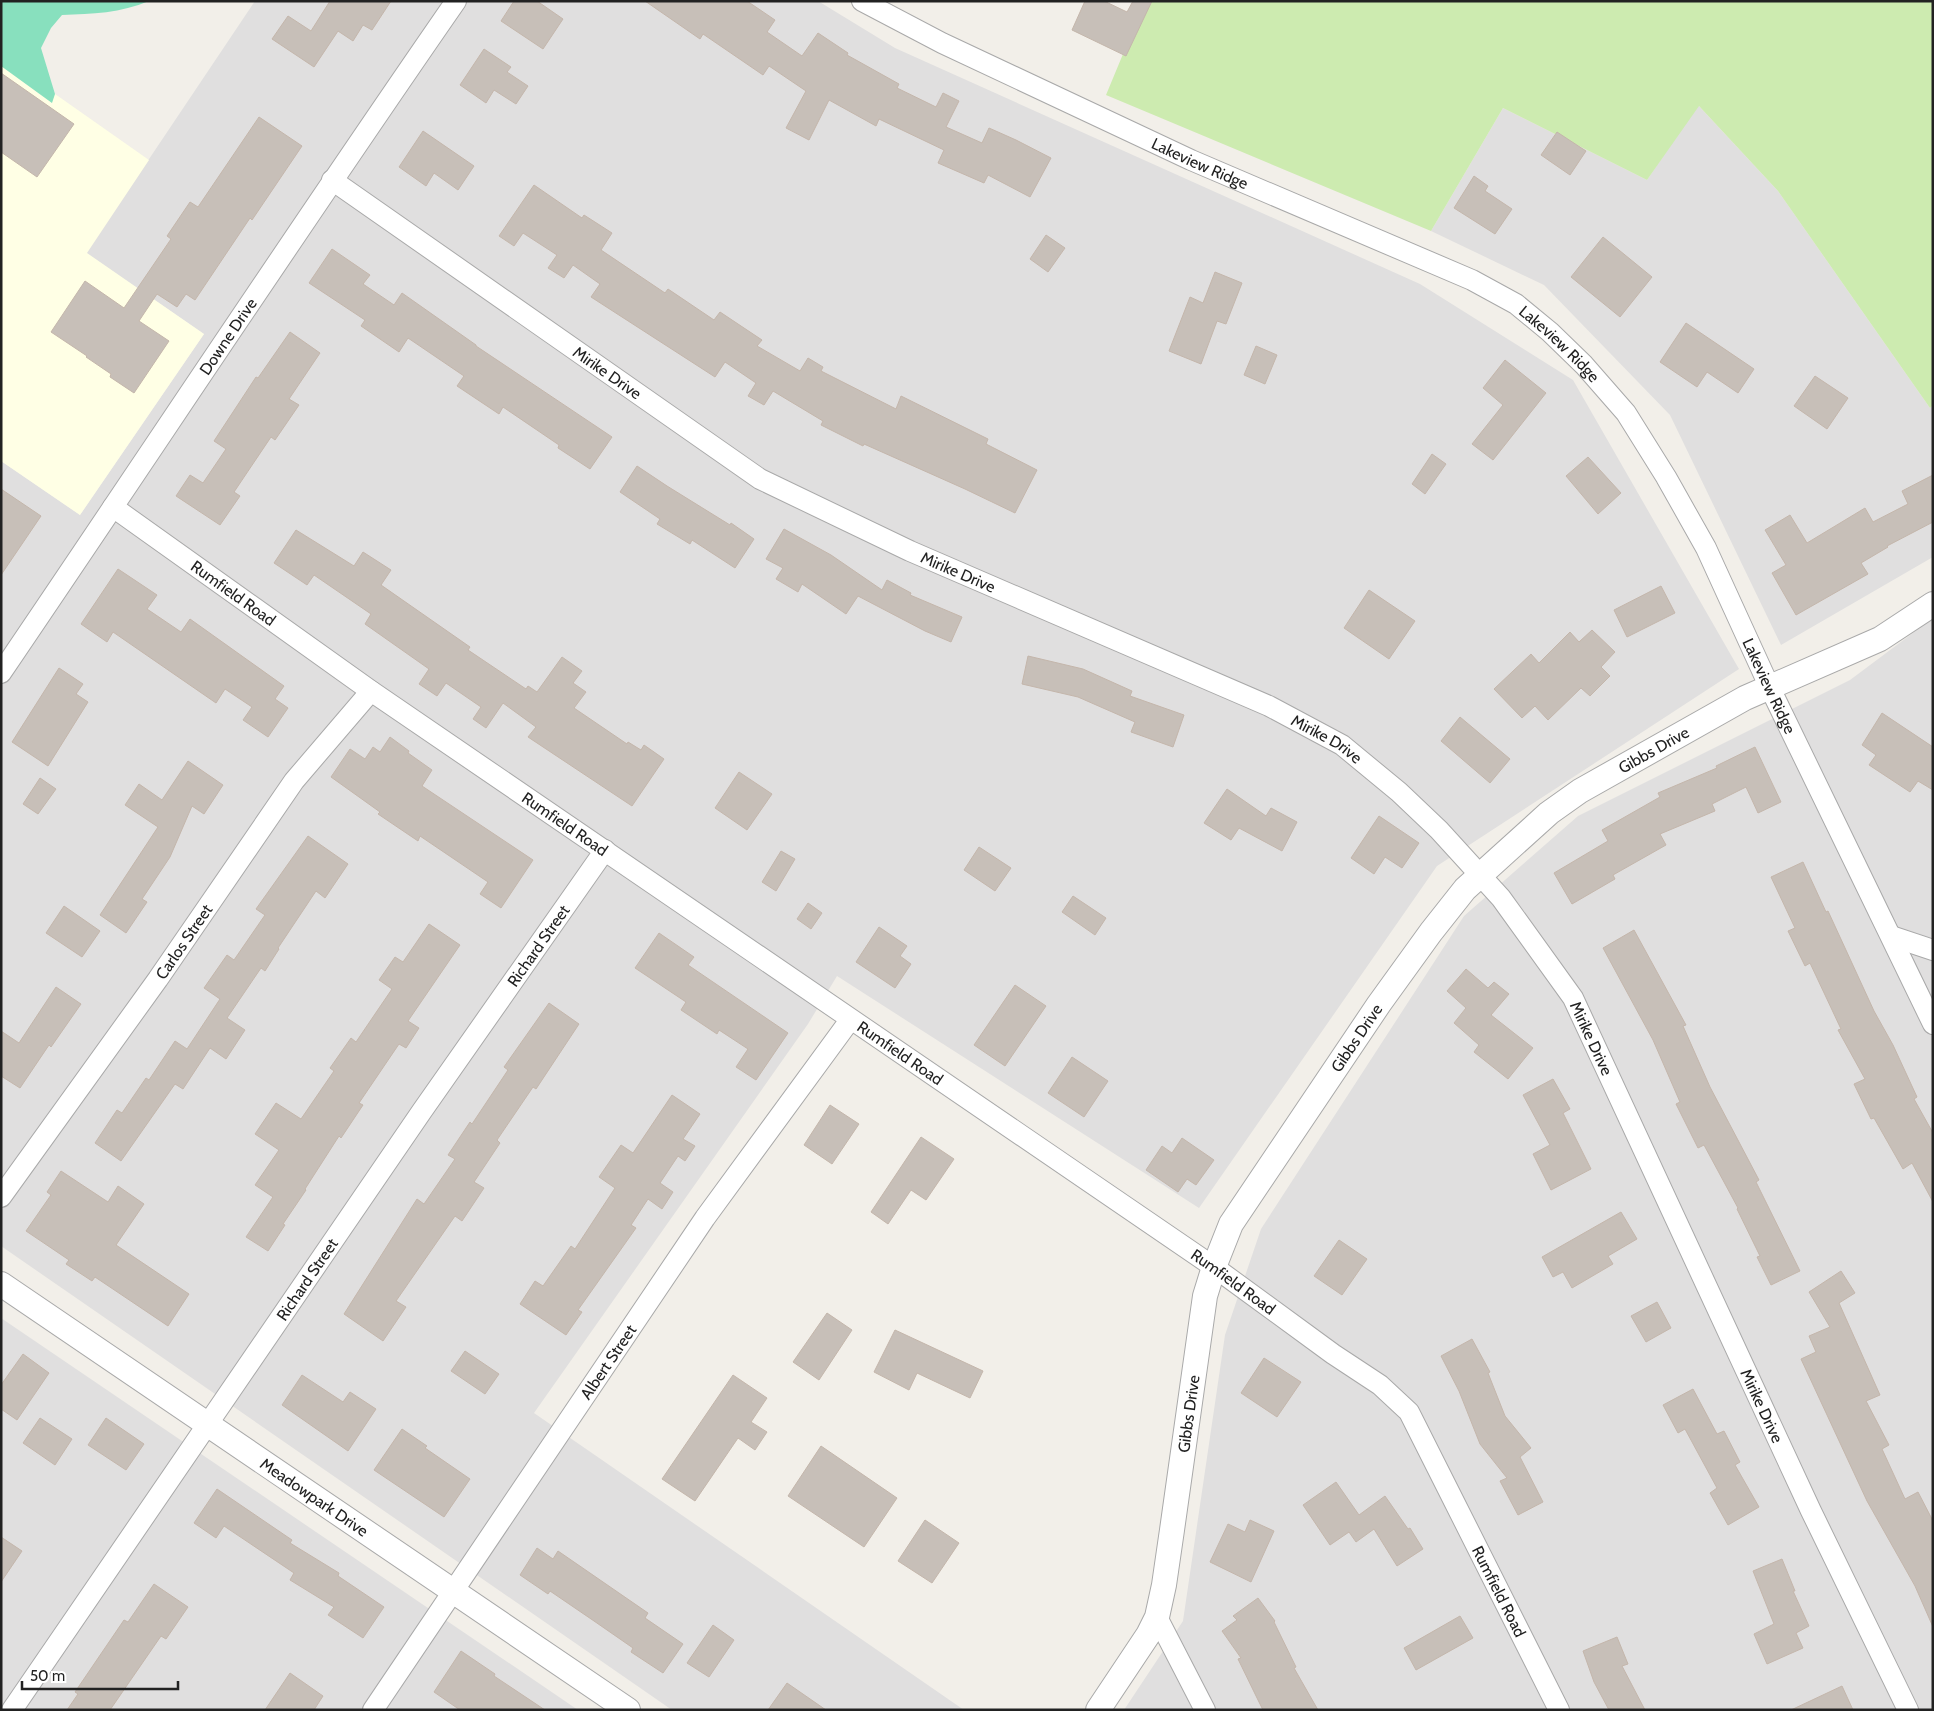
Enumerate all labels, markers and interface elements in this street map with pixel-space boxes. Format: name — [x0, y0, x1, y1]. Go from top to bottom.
street label: Lakeview Ridge — [1149, 134, 1251, 193]
street label: Downe Drive — [196, 294, 261, 379]
street label: Lakeview Ridge — [1515, 302, 1603, 386]
street label: Mirike Drive — [569, 342, 645, 403]
street label: Mirike Drive — [918, 548, 998, 597]
street label: Rumfield Road — [187, 557, 279, 630]
street label: Lakeview Ridge — [1738, 635, 1800, 737]
street label: Mirike Drive — [1288, 711, 1366, 768]
street label: Gibbs Drive — [1615, 723, 1692, 777]
street label: Rumfield Road — [518, 788, 611, 860]
street label: Carlos Street — [152, 900, 217, 983]
street label: Richard Street — [503, 901, 574, 990]
street label: Mirike Drive — [1566, 999, 1617, 1078]
street label: Gibbs Drive — [1327, 1000, 1386, 1076]
street label: Rumfield Road — [854, 1017, 947, 1089]
street label: Richard Street — [273, 1234, 342, 1324]
street label: Rumfield Road — [1187, 1245, 1279, 1319]
street label: Albert Street — [576, 1321, 641, 1403]
street label: Mirike Drive — [1736, 1366, 1787, 1446]
street label: Gibbs Drive — [1174, 1374, 1204, 1454]
street label: Meadowpark Drive — [257, 1454, 372, 1541]
street label: Rumfield Road — [1468, 1543, 1530, 1640]
scale bar — [22, 1658, 179, 1690]
text: 50 m — [30, 1667, 65, 1685]

